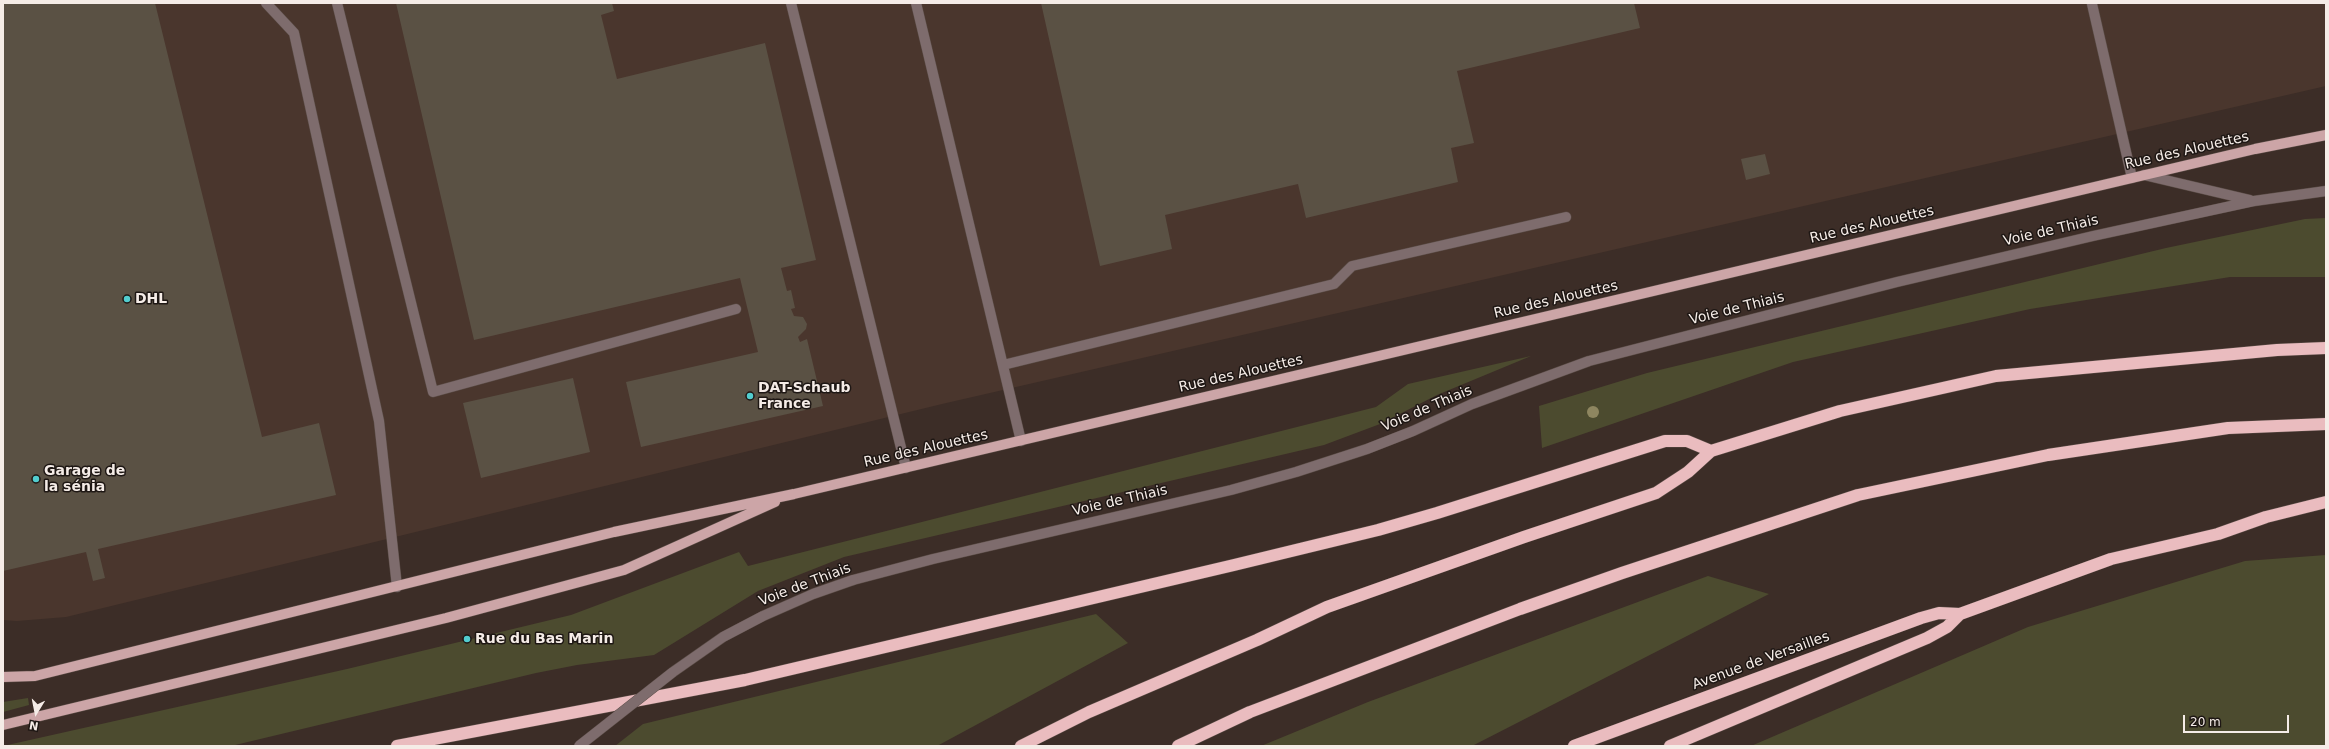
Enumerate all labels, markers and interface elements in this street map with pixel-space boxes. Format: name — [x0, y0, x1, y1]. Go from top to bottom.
street label: Rue des Alouettes — [2123, 129, 2251, 173]
street label: Rue des Alouettes — [1808, 203, 1936, 247]
street label: Voie de Thiais — [2002, 212, 2100, 250]
street label: Rue des Alouettes — [1492, 278, 1620, 322]
street label: Voie de Thiais — [1688, 289, 1786, 329]
place label: DHL — [135, 291, 167, 307]
marker: DHL — [122, 294, 132, 304]
street label: Rue des Alouettes — [1177, 352, 1305, 396]
place label: DAT-Schaub France — [758, 380, 850, 412]
street label: Voie de Thiais — [1379, 382, 1475, 436]
marker: DAT-Schaub France — [745, 391, 755, 401]
street label: Rue des Alouettes — [862, 427, 990, 471]
place label: Garage de la sénia — [44, 463, 125, 496]
marker: Garage de la sénia — [31, 474, 41, 484]
street label: Voie de Thiais — [1071, 482, 1169, 520]
street label: Voie de Thiais — [757, 560, 853, 610]
street label: Avenue de Versailles — [1690, 628, 1832, 694]
place label: Rue du Bas Marin — [475, 631, 613, 647]
marker: Rue du Bas Marin — [462, 634, 472, 644]
north arrow — [16, 693, 56, 733]
scale bar — [2185, 707, 2291, 733]
text: 20 m — [2190, 715, 2221, 729]
text: N — [28, 718, 39, 733]

